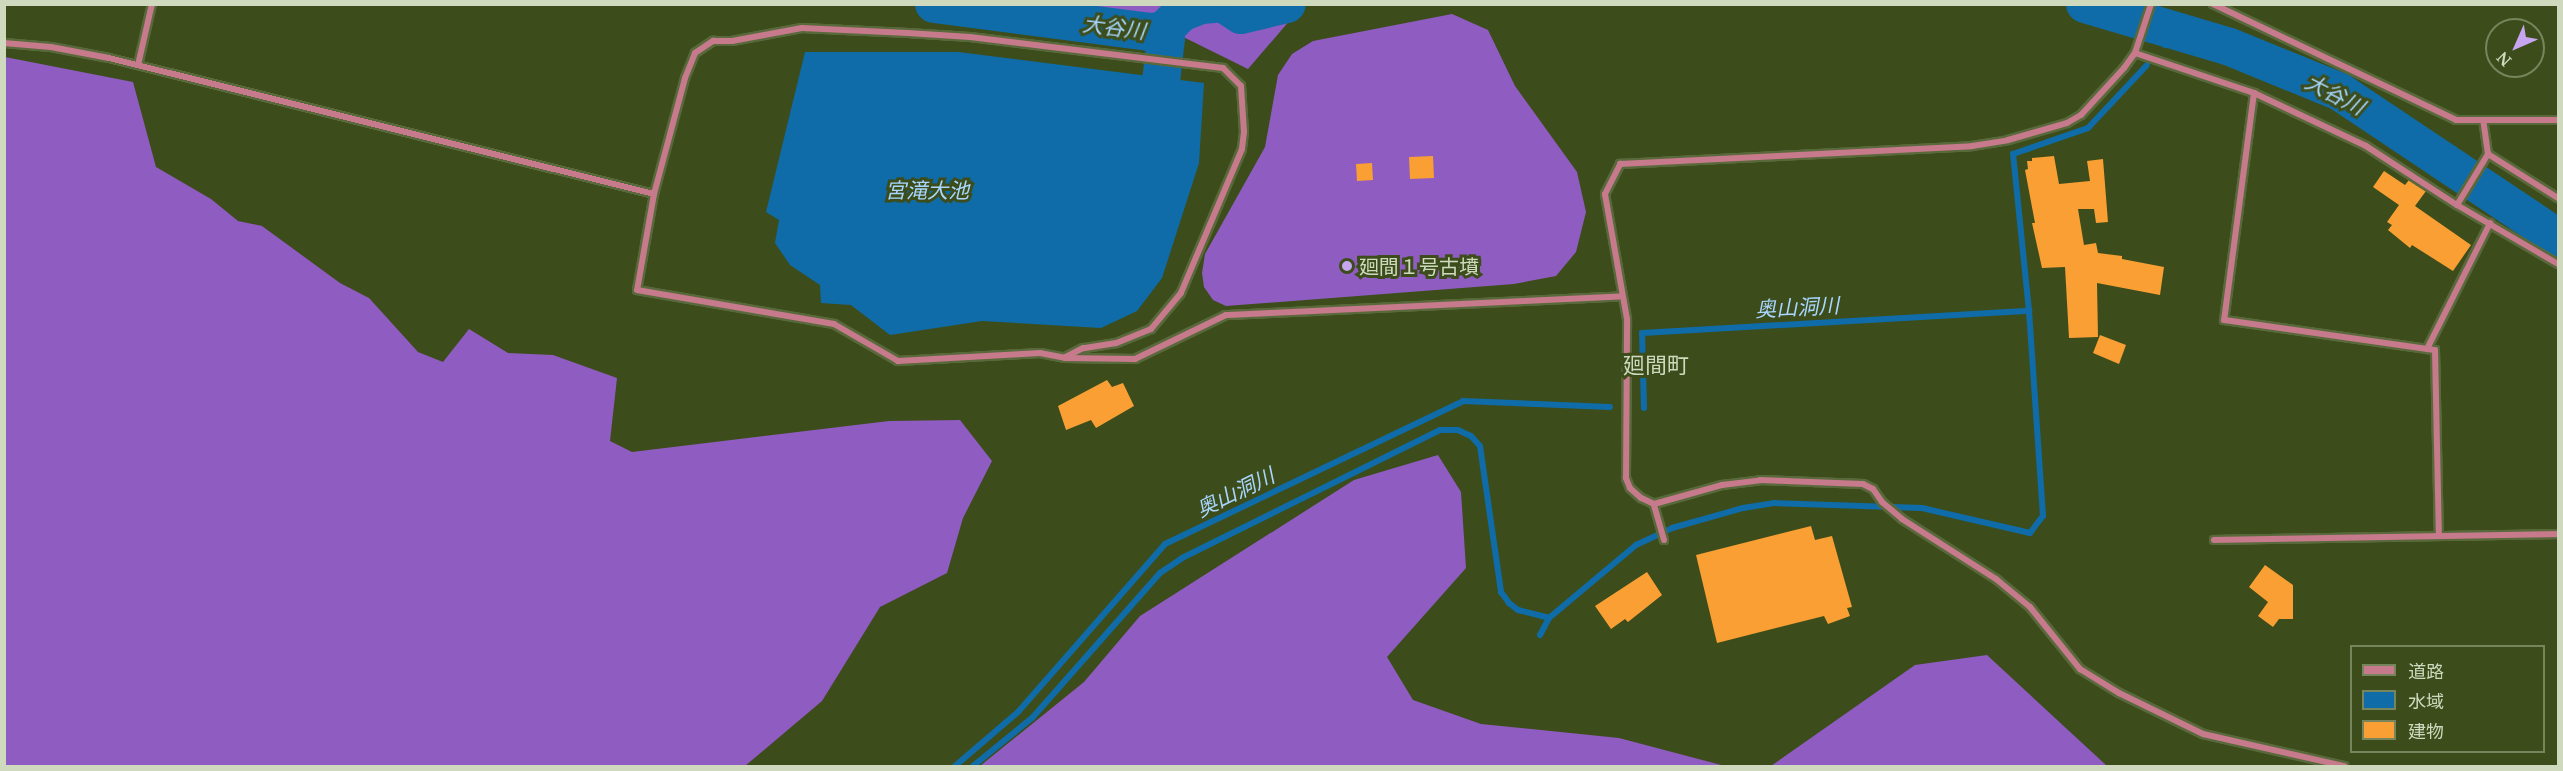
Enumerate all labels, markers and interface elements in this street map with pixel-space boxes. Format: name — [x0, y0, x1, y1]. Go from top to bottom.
water label: 大谷川 — [1081, 11, 1147, 43]
north arrow — [2485, 18, 2545, 78]
text: N — [2491, 47, 2516, 72]
water label: 大谷川 — [2301, 68, 2369, 120]
water label: 宮滝大池 — [885, 177, 969, 203]
place label: 廻間１号古墳 — [1359, 254, 1479, 278]
marker: 廻間１号古墳 — [1340, 259, 1354, 273]
water label: 奥山洞川 — [1754, 292, 1840, 322]
district label: 廻間町 — [1623, 352, 1689, 378]
water label: 奥山洞川 — [1192, 462, 1278, 522]
legend — [2350, 645, 2545, 753]
text: 道路 — [2408, 659, 2444, 683]
text: 水域 — [2408, 689, 2444, 713]
text: 建物 — [2408, 719, 2444, 743]

